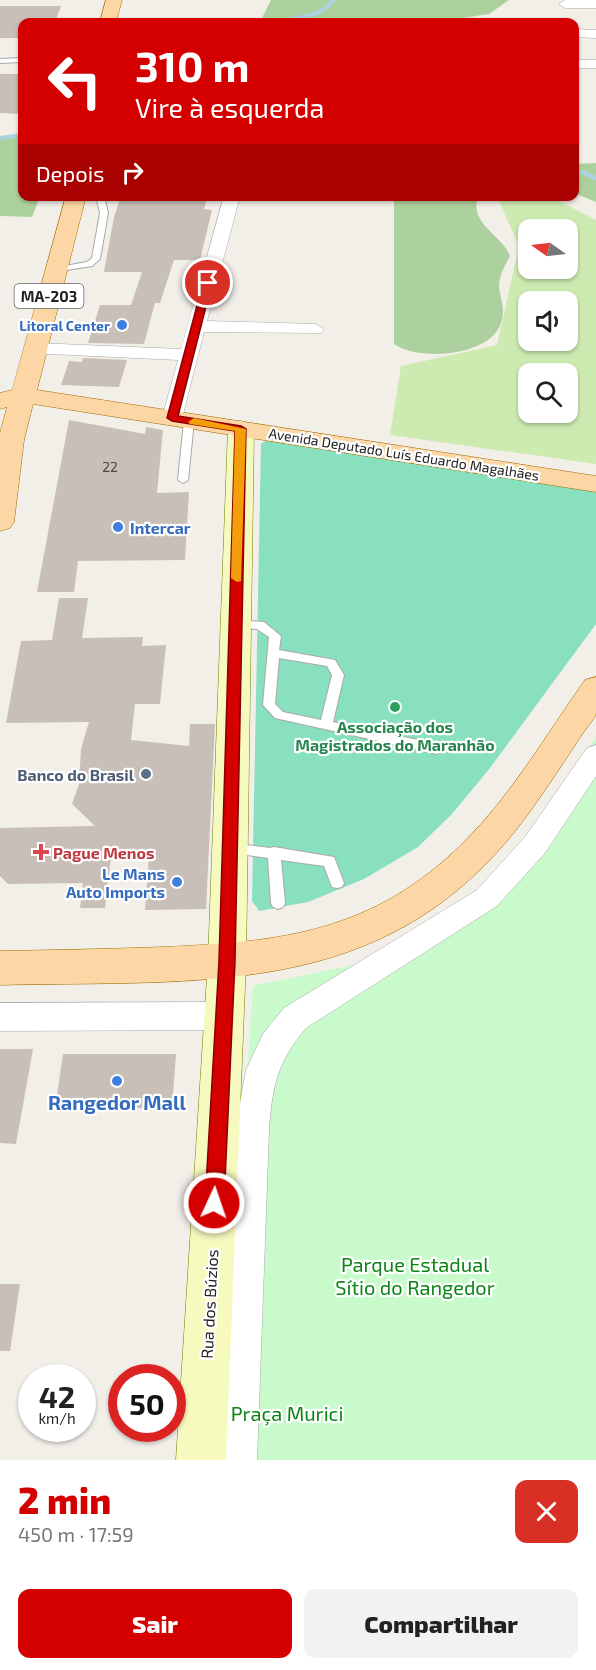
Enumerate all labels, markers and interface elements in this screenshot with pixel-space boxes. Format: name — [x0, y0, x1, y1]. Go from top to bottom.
text: 310 m — [135, 40, 250, 90]
icon: left — [36, 42, 114, 120]
text: Vire à esquerda — [135, 91, 324, 123]
icon: right — [116, 156, 149, 189]
text: Depois — [36, 160, 104, 186]
north arrow — [518, 219, 578, 279]
map controls — [518, 219, 578, 423]
pin — [182, 257, 233, 308]
icon: arrive — [191, 266, 224, 299]
road number: MA-203 — [14, 284, 84, 308]
button: sound — [518, 291, 578, 351]
place label: Litoral Center — [19, 317, 110, 334]
marker: Litoral Center — [115, 318, 129, 332]
button: search — [518, 363, 578, 423]
street label: Avenida Deputado Luís Eduardo Magalhães — [267, 424, 541, 484]
house number: 22 — [102, 458, 118, 475]
place label: Intercar — [130, 518, 191, 537]
marker: Intercar — [111, 520, 125, 534]
marker: Associação dos Magistrados do Maranhão — [388, 700, 402, 714]
place label: Associação dos Magistrados do Maranhão — [295, 717, 495, 754]
place label: Banco do Brasil — [17, 765, 135, 784]
marker: Banco do Brasil — [139, 767, 153, 781]
place label: Pague Menos — [53, 843, 154, 862]
marker: Pague Menos — [34, 845, 48, 859]
place label: Le Mans Auto Imports — [66, 864, 165, 901]
marker: Le Mans Auto Imports — [170, 875, 184, 889]
marker: Rangedor Mall — [110, 1074, 124, 1088]
place label: Rangedor Mall — [48, 1090, 187, 1114]
position arrow — [182, 1171, 246, 1235]
street label: Rua dos Búzios — [197, 1249, 221, 1359]
park label: Parque Estadual Sítio do Rangedor — [335, 1252, 495, 1299]
speed limit sign: 50 — [108, 1364, 186, 1442]
text: 42 — [39, 1378, 75, 1414]
park label: Praça Murici — [231, 1401, 343, 1426]
text: km/h — [38, 1409, 76, 1427]
text: 2 min — [18, 1478, 111, 1521]
button: close — [515, 1480, 578, 1543]
text: 450 m · 17:59 — [18, 1522, 134, 1546]
button: Sair — [18, 1589, 292, 1658]
button: Compartilhar — [304, 1589, 578, 1658]

